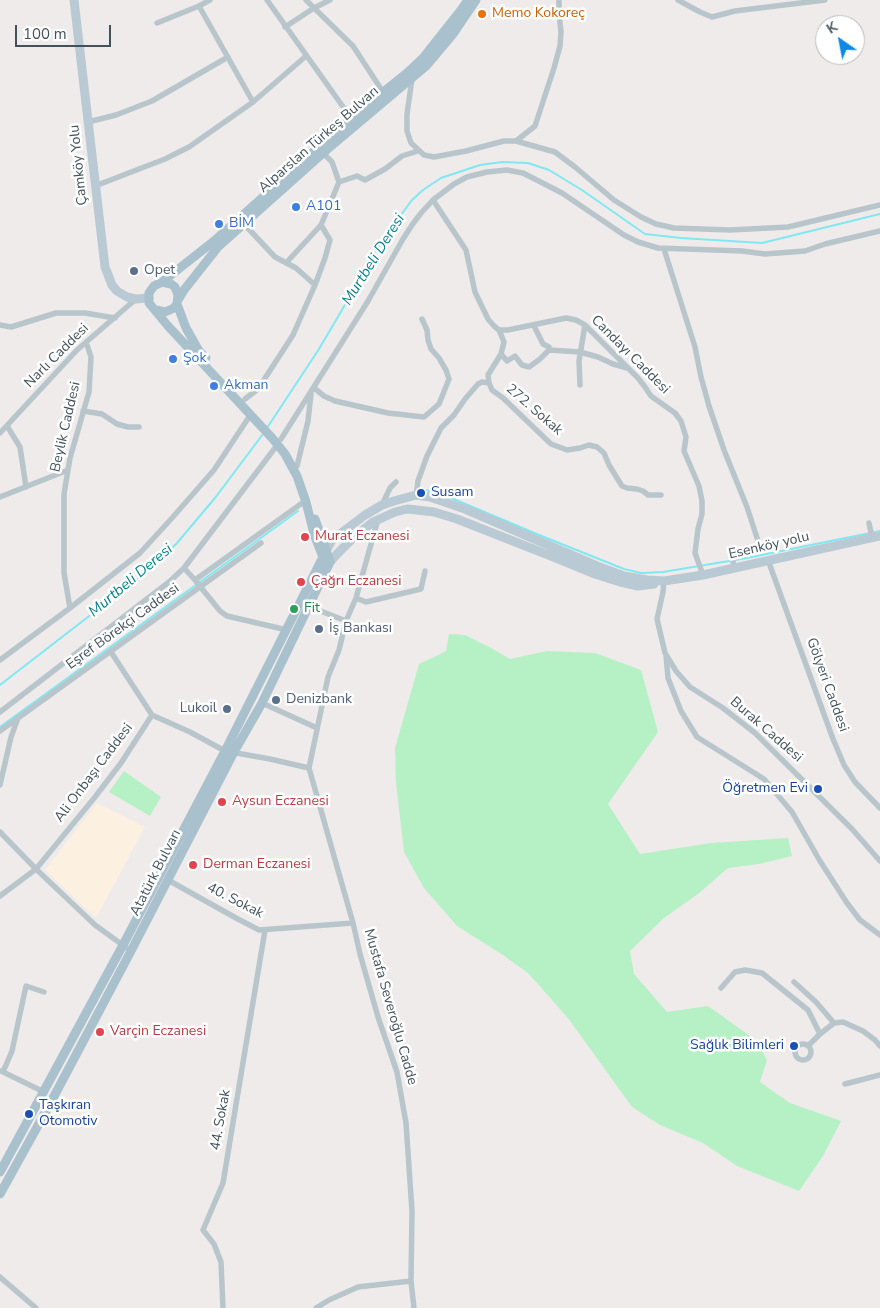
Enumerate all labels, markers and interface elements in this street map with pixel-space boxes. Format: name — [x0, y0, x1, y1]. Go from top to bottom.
place label: Memo Kokoreç — [492, 6, 585, 22]
marker: Memo Kokoreç — [476, 8, 488, 20]
scale bar — [18, 15, 114, 47]
north arrow — [815, 15, 865, 65]
text: K — [823, 17, 841, 38]
text: 100 m — [23, 24, 67, 44]
street label: Alparslan Türkeş Bulvarı — [256, 83, 382, 197]
street label: Çamköy Yolu — [66, 124, 92, 206]
place label: A101 — [306, 199, 341, 215]
marker: A101 — [290, 201, 302, 213]
water label: Murtbeli Deresi — [339, 211, 409, 309]
place label: BİM — [229, 216, 254, 232]
marker: BİM — [213, 218, 225, 230]
place label: Opet — [144, 263, 175, 279]
marker: Opet — [128, 265, 140, 277]
street label: Candayı Caddesi — [587, 312, 673, 398]
street label: Narlı Caddesi — [21, 320, 93, 392]
place label: Şok — [183, 351, 206, 367]
marker: Şok — [167, 353, 179, 365]
place label: Akman — [224, 378, 269, 394]
street label: Beylik Caddesi — [47, 380, 85, 474]
marker: Akman — [208, 380, 220, 392]
street label: 272. Sokak — [502, 381, 566, 439]
place label: Susam — [431, 485, 474, 501]
marker: Susam — [415, 487, 427, 499]
place label: Murat Eczanesi — [315, 529, 409, 545]
street label: Esenköy yolu — [727, 529, 811, 563]
marker: Murat Eczanesi — [299, 531, 311, 543]
water label: Murtbeli Deresi — [85, 541, 177, 621]
place label: Çağrı Eczanesi — [311, 574, 401, 590]
marker: Çağrı Eczanesi — [295, 576, 307, 588]
street label: Eşref Börekçi Caddesi — [63, 580, 183, 674]
place label: Fit — [304, 601, 320, 617]
marker: Fit — [288, 603, 300, 615]
place label: İş Bankası — [329, 621, 392, 637]
marker: İş Bankası — [313, 623, 325, 635]
street label: Gölyeri Caddesi — [802, 636, 852, 734]
place label: Denizbank — [286, 692, 352, 708]
marker: Denizbank — [270, 694, 282, 706]
street label: Burak Caddesi — [726, 694, 806, 766]
place label: Lukoil — [180, 701, 217, 717]
marker: Lukoil — [221, 703, 233, 715]
street label: Ali Onbaşı Caddesi — [51, 720, 137, 826]
place label: Öğretmen Evi — [722, 781, 808, 797]
marker: Öğretmen Evi — [812, 783, 824, 795]
place label: Aysun Eczanesi — [232, 794, 329, 810]
marker: Aysun Eczanesi — [216, 796, 228, 808]
street label: Atatürk Bulvarı — [127, 827, 185, 919]
place label: Derman Eczanesi — [203, 857, 311, 873]
marker: Derman Eczanesi — [187, 859, 199, 871]
street label: 40. Sokak — [204, 880, 266, 922]
street label: Mustafa Severoğlu Cadde — [360, 927, 420, 1087]
place label: Varçin Eczanesi — [110, 1024, 206, 1040]
marker: Varçin Eczanesi — [94, 1026, 106, 1038]
place label: Sağlık Bilimleri — [690, 1038, 784, 1054]
marker: Sağlık Bilimleri — [788, 1040, 800, 1052]
street label: 44. Sokak — [207, 1088, 235, 1152]
place label: Taşkıran Otomotiv — [39, 1098, 97, 1130]
marker: Taşkıran Otomotiv — [23, 1108, 35, 1120]

